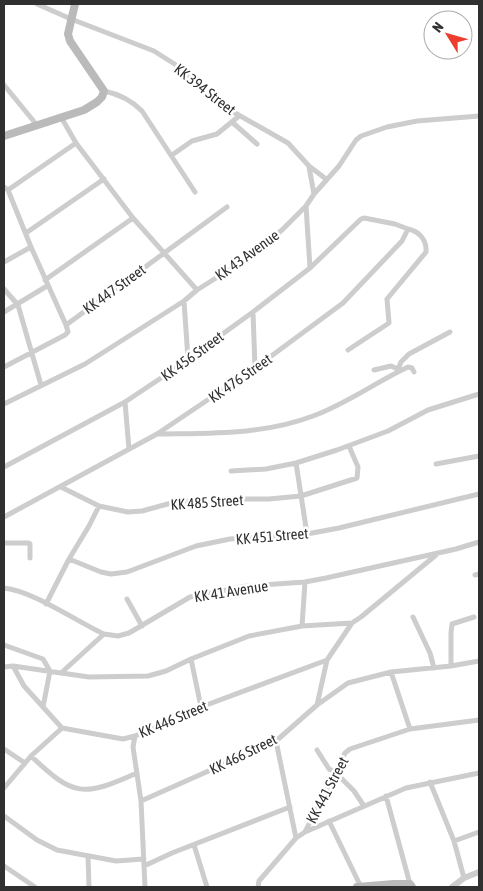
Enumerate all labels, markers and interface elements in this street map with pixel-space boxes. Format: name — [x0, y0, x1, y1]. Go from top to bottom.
north arrow — [423, 10, 473, 60]
text: N — [429, 19, 446, 35]
street label: KK 394 Street — [171, 60, 239, 118]
street label: KK 43 Avenue — [212, 226, 282, 284]
street label: KK 447 Street — [80, 261, 148, 317]
street label: KK 456 Street — [158, 328, 226, 384]
street label: KK 476 Street — [205, 350, 275, 406]
street label: KK 485 Street — [170, 491, 244, 513]
street label: KK 451 Street — [235, 524, 309, 548]
street label: KK 41 Avenue — [193, 577, 269, 605]
street label: KK 446 Street — [136, 697, 210, 741]
street label: KK 466 Street — [207, 730, 279, 778]
street label: KK 441 Street — [302, 754, 352, 826]

